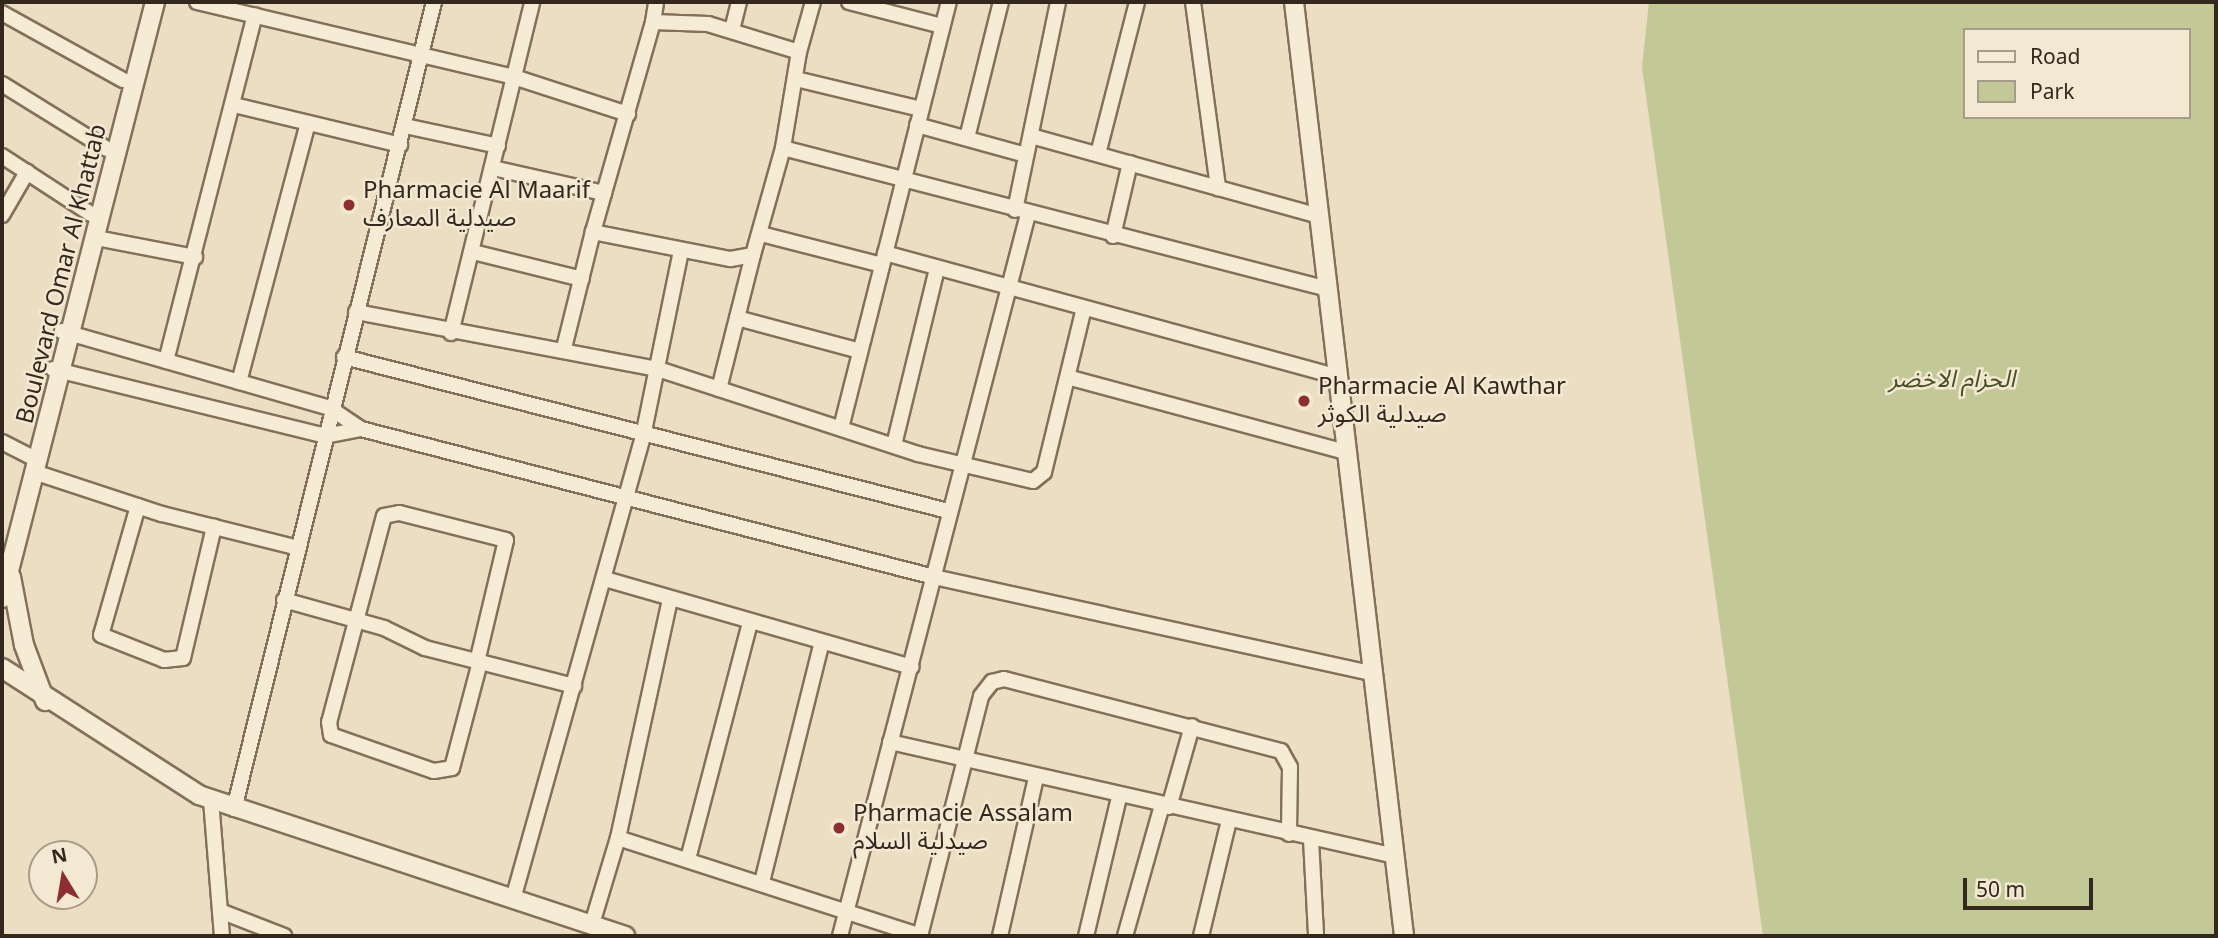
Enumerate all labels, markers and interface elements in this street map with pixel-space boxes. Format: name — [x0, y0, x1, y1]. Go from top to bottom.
legend — [1962, 28, 2190, 119]
text: Road — [2030, 35, 2080, 79]
text: Park — [2030, 70, 2074, 114]
street label: Boulevard Omar Al Khattab — [11, 121, 113, 427]
place label: Pharmacie Al Maarif صيدلية المعارف — [363, 177, 590, 233]
marker: Pharmacie Al Maarif صيدلية المعارف — [341, 197, 357, 213]
park label: الحزام الاخضر — [1889, 366, 2015, 394]
place label: Pharmacie Al Kawthar صيدلية الكوثر — [1318, 373, 1566, 429]
marker: Pharmacie Al Kawthar صيدلية الكوثر — [1296, 393, 1312, 409]
place label: Pharmacie Assalam صيدلية السلام — [853, 800, 1073, 856]
marker: Pharmacie Assalam صيدلية السلام — [831, 820, 847, 836]
text: N — [48, 835, 71, 877]
north arrow — [28, 840, 98, 910]
scale bar — [1966, 864, 2096, 908]
text: 50 m — [1976, 868, 2025, 912]

